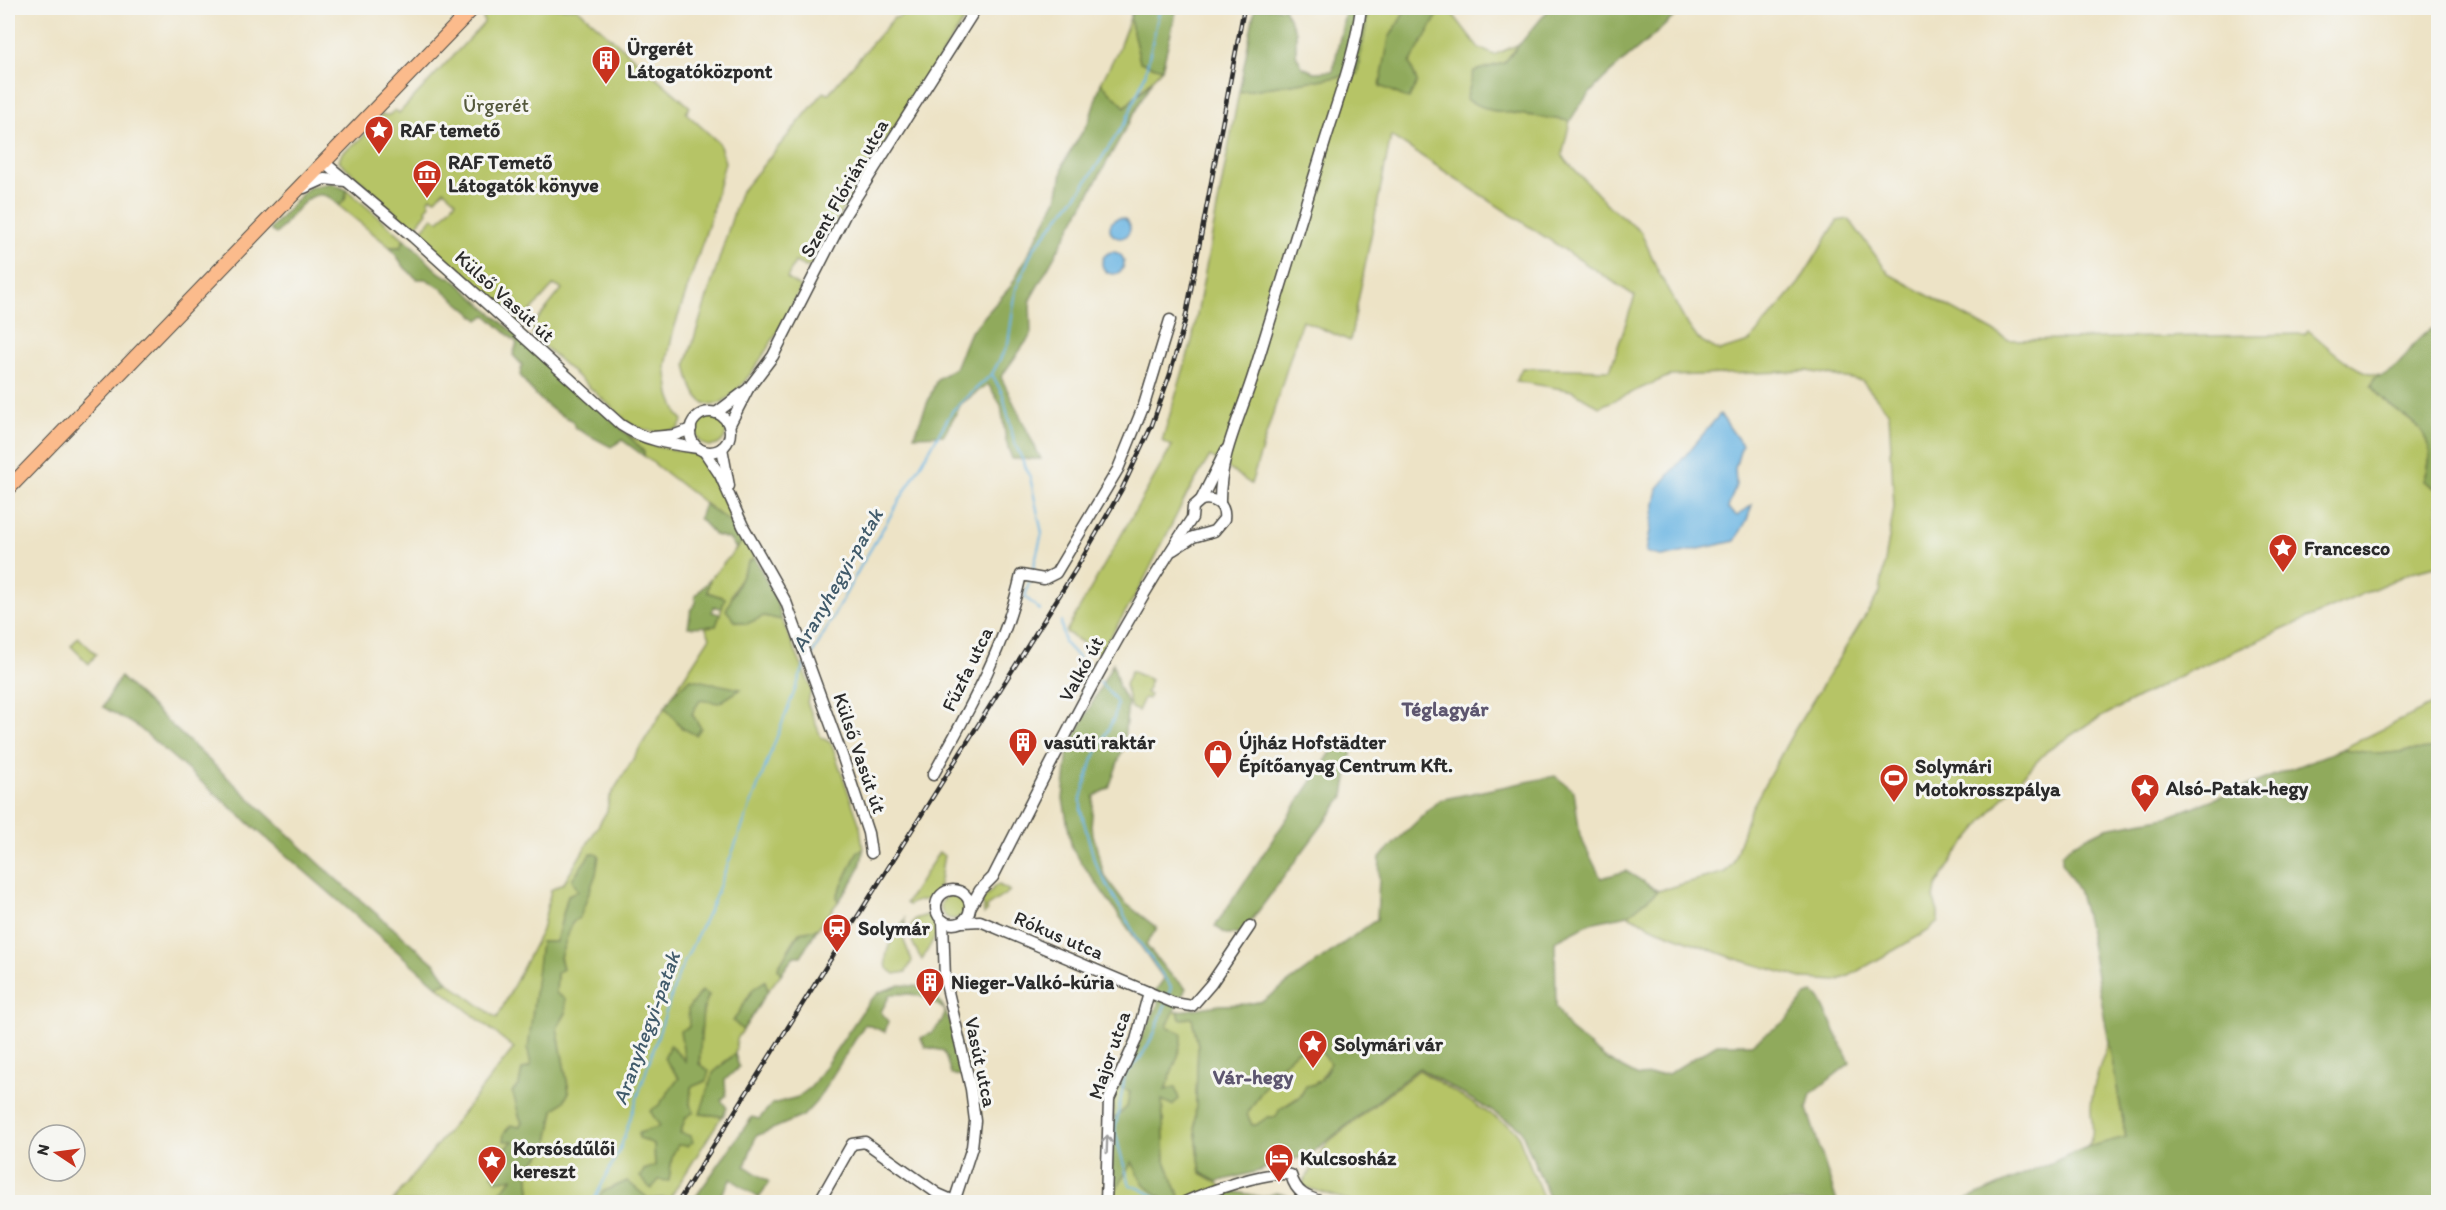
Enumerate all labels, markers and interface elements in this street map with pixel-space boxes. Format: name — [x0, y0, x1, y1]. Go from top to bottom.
place label: Ürgerét Látogatóközpont — [627, 36, 773, 84]
building icon: Ürgerét Látogatóközpont — [590, 44, 622, 86]
park label: Ürgerét — [463, 93, 529, 117]
place icon: RAF temető — [363, 114, 395, 156]
street label: Szent Flórián utca — [795, 114, 894, 261]
place label: RAF temető — [400, 118, 500, 142]
place label: RAF Temető Látogatók könyve — [448, 150, 599, 198]
museum icon: RAF Temető Látogatók könyve — [411, 158, 443, 200]
street label: Külső Vasút út — [450, 245, 560, 347]
water label: Aranyhegyi-patak — [786, 503, 889, 656]
place icon: Francesco — [2267, 532, 2299, 574]
place label: Francesco — [2304, 536, 2390, 560]
street label: Fűzfa utca — [936, 622, 998, 715]
street label: Valkó út — [1053, 632, 1109, 706]
street label: Külső Vasút út — [828, 690, 892, 817]
district label: Téglagyár — [1401, 696, 1489, 722]
building icon: vasúti raktár — [1007, 726, 1039, 768]
place label: vasúti raktár — [1044, 730, 1156, 754]
place label: Újház Hofstädter Építőanyag Centrum Kft. — [1239, 730, 1453, 778]
shop icon: Újház Hofstädter Építőanyag Centrum Kft. — [1202, 738, 1234, 780]
place label: Solymári Motokrosszpálya — [1915, 754, 2061, 802]
sports icon: Solymári Motokrosszpálya — [1878, 762, 1910, 804]
place icon: Alsó-Patak-hegy — [2129, 772, 2161, 814]
place label: Alsó-Patak-hegy — [2165, 776, 2309, 801]
street label: Rókus utca — [1010, 905, 1108, 965]
station icon: Solymár — [821, 912, 853, 954]
place label: Solymár — [858, 916, 931, 941]
water label: Aranyhegyi-patak — [607, 947, 686, 1108]
building icon: Nieger-Valkó-kúria — [914, 966, 946, 1008]
place label: Nieger-Valkó-kúria — [951, 970, 1115, 995]
street label: Major utca — [1083, 1007, 1135, 1102]
street label: Vasút utca — [960, 1015, 1002, 1110]
place icon: Solymári vár — [1297, 1028, 1329, 1070]
place label: Solymári vár — [1334, 1032, 1444, 1057]
district label: Vár-hegy — [1213, 1064, 1293, 1090]
north arrow — [27, 1123, 87, 1183]
one-way arrow — [1101, 1135, 1112, 1155]
place label: Korsósdűlői kereszt — [513, 1136, 615, 1183]
text: N — [32, 1142, 53, 1157]
hotel icon: Kulcsosház — [1263, 1142, 1295, 1184]
place icon: Korsósdűlői kereszt — [476, 1144, 508, 1186]
place label: Kulcsosház — [1300, 1146, 1397, 1170]

